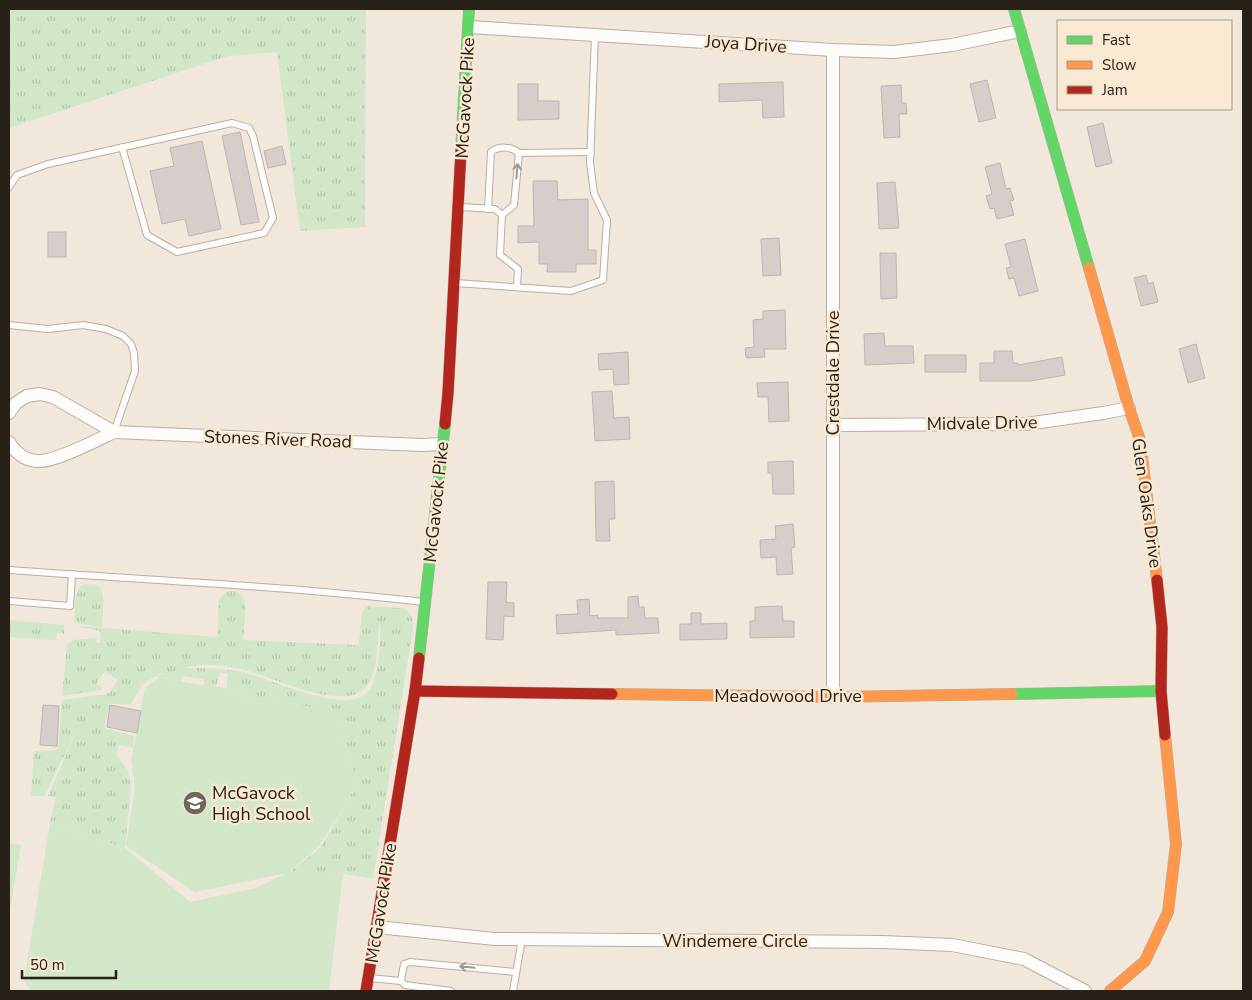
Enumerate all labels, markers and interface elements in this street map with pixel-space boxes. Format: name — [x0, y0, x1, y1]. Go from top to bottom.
legend — [1057, 20, 1232, 110]
street label: Joya Drive — [703, 29, 788, 59]
text: Fast — [1102, 30, 1131, 50]
street label: McGavock Pike — [450, 37, 480, 159]
text: Slow — [1102, 55, 1137, 75]
text: Jam — [1101, 80, 1128, 100]
one-way arrow — [512, 164, 522, 180]
street label: Crestdale Drive — [821, 311, 845, 435]
street label: Midvale Drive — [926, 410, 1038, 436]
street label: Stones River Road — [204, 424, 352, 454]
street label: Glen Oaks Drive — [1126, 437, 1168, 569]
street label: McGavock Pike — [418, 440, 454, 564]
street label: Meadowood Drive — [714, 684, 862, 708]
place label: McGavock High School — [212, 781, 311, 826]
school or university icon: McGavock High School — [182, 790, 208, 816]
street label: McGavock Pike — [360, 841, 402, 965]
street label: Windemere Circle — [662, 929, 808, 953]
scale bar — [22, 948, 116, 980]
text: 50 m — [30, 955, 65, 975]
one-way arrow — [460, 963, 476, 972]

